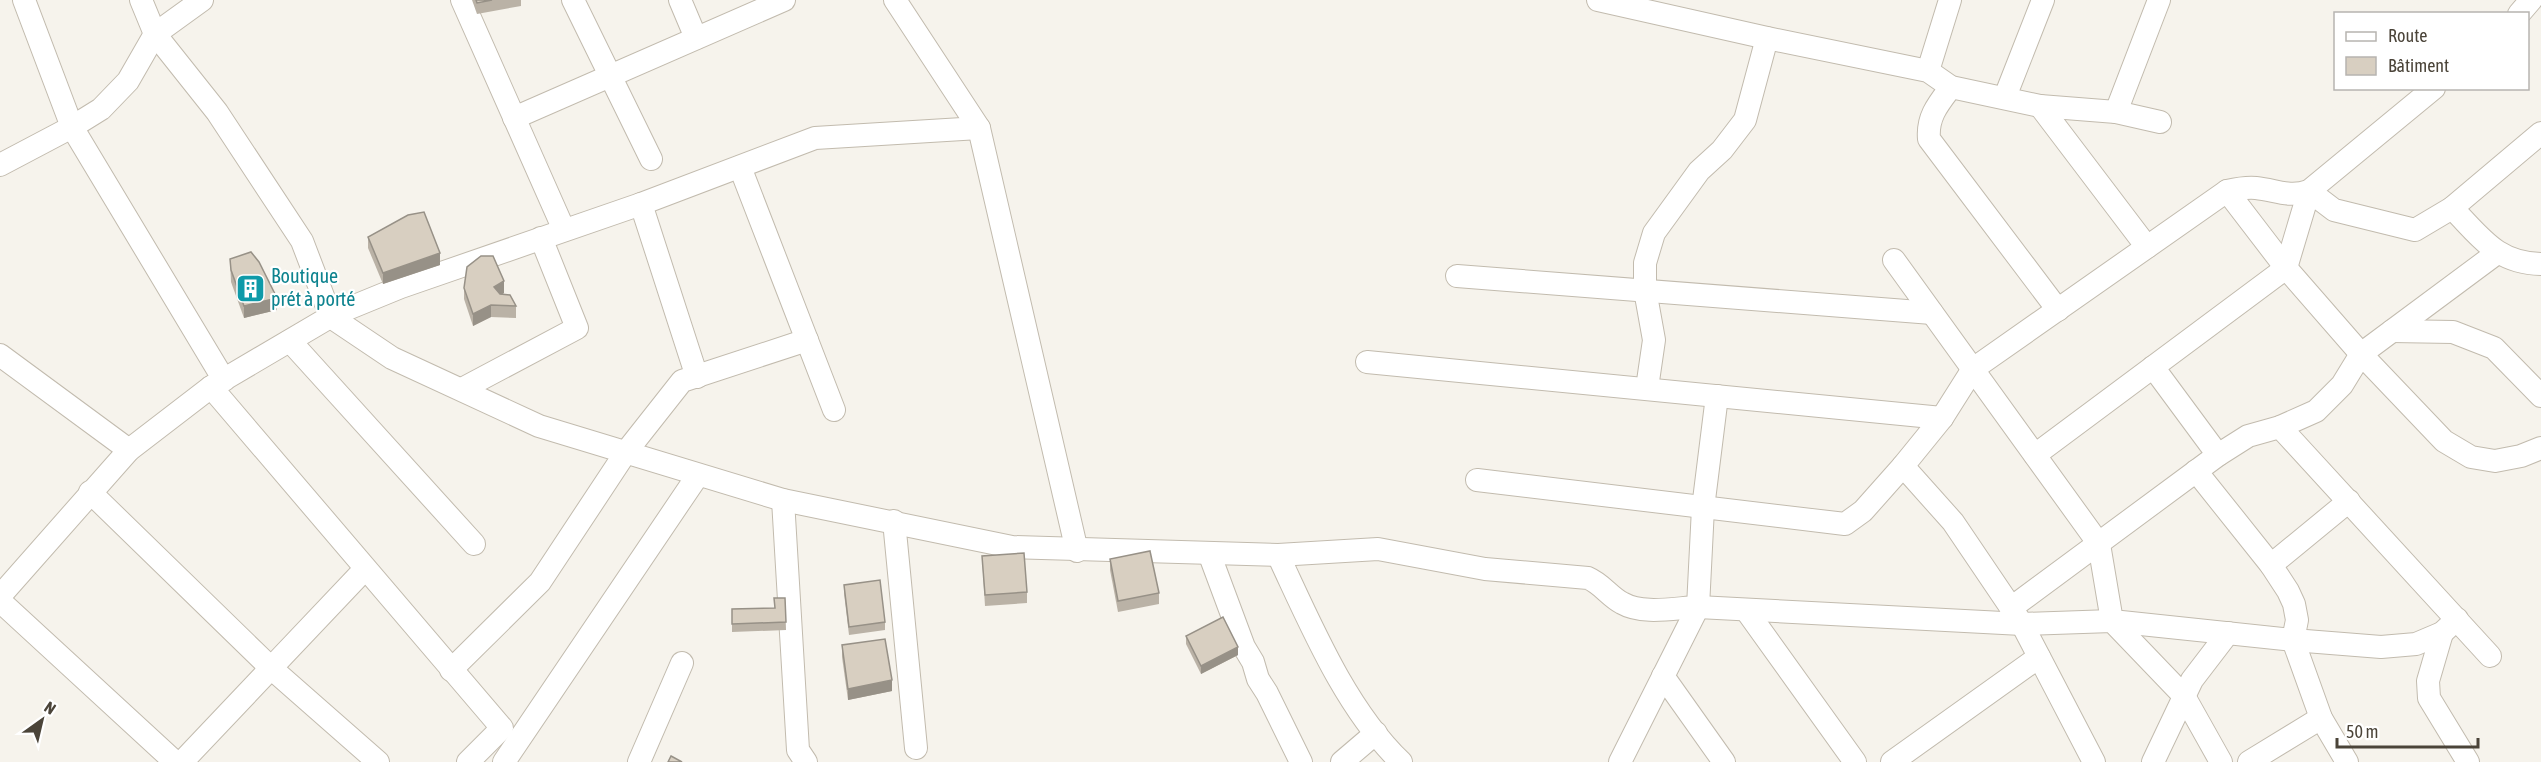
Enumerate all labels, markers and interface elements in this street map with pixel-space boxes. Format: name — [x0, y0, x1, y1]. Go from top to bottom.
legend — [2334, 12, 2529, 90]
text: Route — [2388, 25, 2427, 46]
text: Bâtiment — [2388, 55, 2449, 76]
place label: Boutique prét à porté — [271, 264, 355, 310]
building icon: Boutique prét à porté — [234, 272, 266, 304]
north arrow — [12, 690, 72, 750]
text: N — [41, 697, 59, 718]
scale bar — [2337, 711, 2478, 749]
text: 50 m — [2346, 721, 2378, 742]

